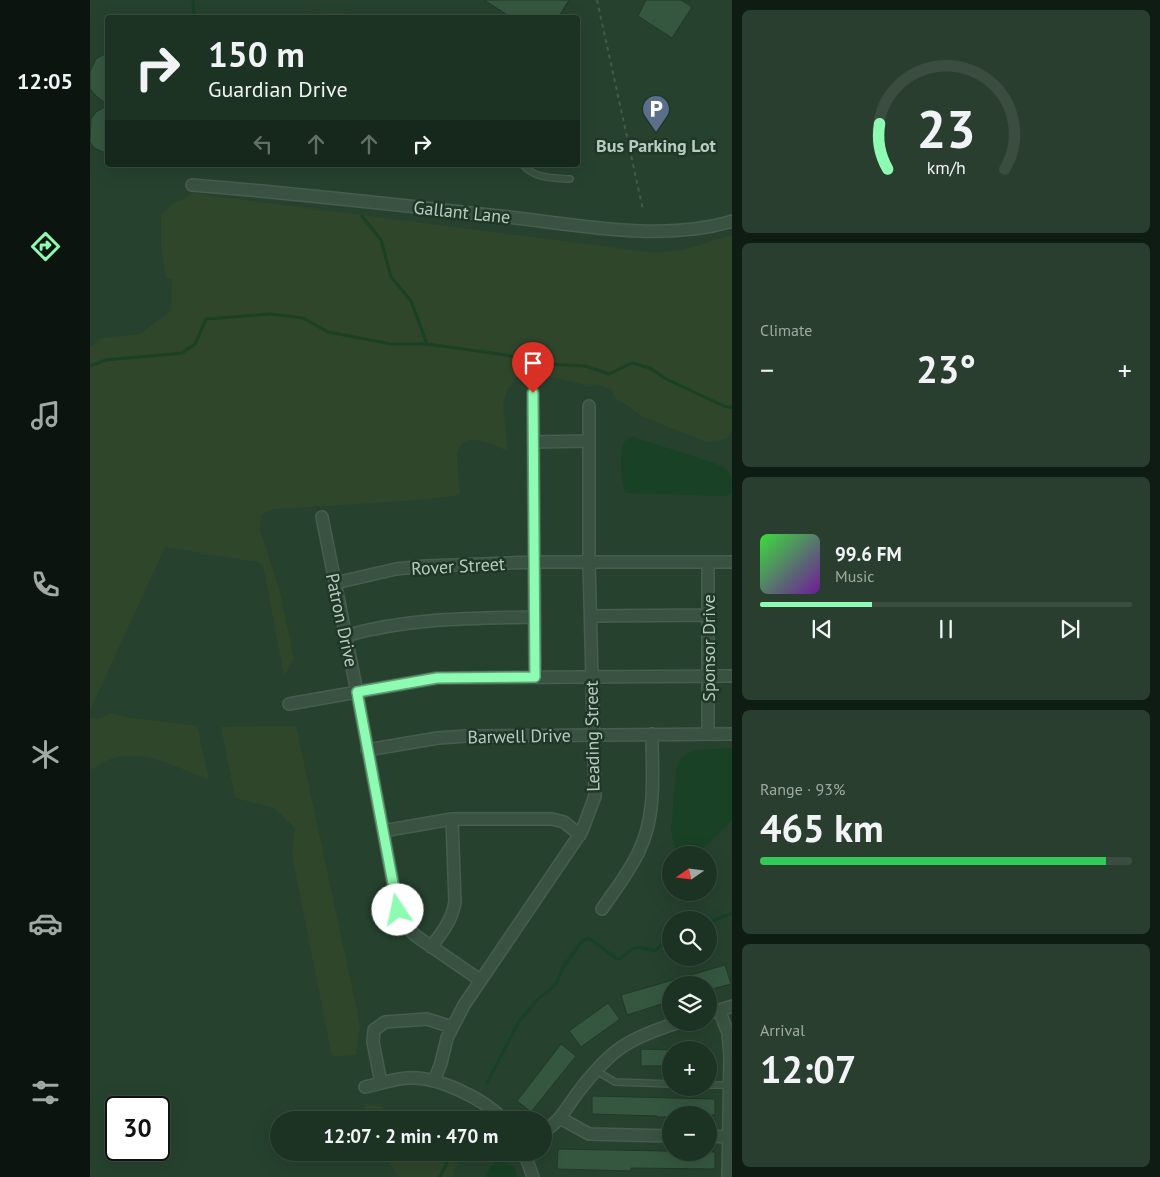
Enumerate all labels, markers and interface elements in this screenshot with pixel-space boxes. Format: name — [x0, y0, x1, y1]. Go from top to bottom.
text: 150 m — [208, 31, 305, 77]
icon: right — [125, 35, 190, 100]
text: 12:05 — [17, 67, 73, 95]
text: Guardian Drive — [208, 75, 348, 103]
parking icon: Bus Parking Lot — [641, 94, 671, 133]
text: 23 — [917, 95, 975, 162]
icon: left — [249, 130, 277, 158]
icon: ahead — [302, 130, 330, 158]
icon: ahead — [355, 130, 383, 158]
icon: right — [408, 130, 436, 158]
place label: Bus Parking Lot — [596, 134, 717, 157]
text: km/h — [926, 156, 966, 179]
street label: Gallant Lane — [413, 195, 511, 229]
icon: directions — [28, 229, 63, 264]
text: Climate — [760, 320, 812, 340]
pin — [512, 342, 554, 393]
text: 23° — [916, 344, 976, 393]
icon: arrive — [519, 349, 547, 377]
text: − — [760, 351, 774, 388]
text: + — [1118, 351, 1132, 388]
icon: music — [28, 398, 63, 433]
text: 99.6 FM — [835, 542, 902, 566]
street label: Rover Street — [411, 552, 505, 580]
text: Music — [835, 566, 875, 586]
icon: phone — [28, 567, 63, 602]
street label: Patron Drive — [321, 571, 363, 669]
street label: Sponsor Drive — [697, 594, 720, 702]
icon: previous — [808, 615, 836, 643]
icon: pause — [932, 615, 960, 643]
icon: next — [1056, 615, 1084, 643]
street label: Leading Street — [580, 680, 604, 792]
street label: Barwell Drive — [467, 724, 571, 748]
icon: climate — [28, 737, 63, 772]
text: Range · 93% — [760, 779, 845, 799]
text: 465 km — [760, 803, 884, 852]
north arrow — [662, 846, 718, 901]
map controls — [662, 846, 717, 1161]
position arrow — [371, 883, 423, 935]
icon: car — [28, 906, 63, 941]
button: search — [662, 911, 717, 966]
button: layers — [662, 976, 717, 1031]
text: Arrival — [760, 1020, 805, 1040]
button: + — [662, 1041, 717, 1096]
text: 12:07 — [760, 1044, 856, 1093]
icon: filters — [28, 1075, 63, 1110]
speed limit sign: 30 — [105, 1096, 170, 1161]
button: − — [662, 1106, 717, 1161]
text: 12:07 · 2 min · 470 m — [324, 1124, 498, 1148]

